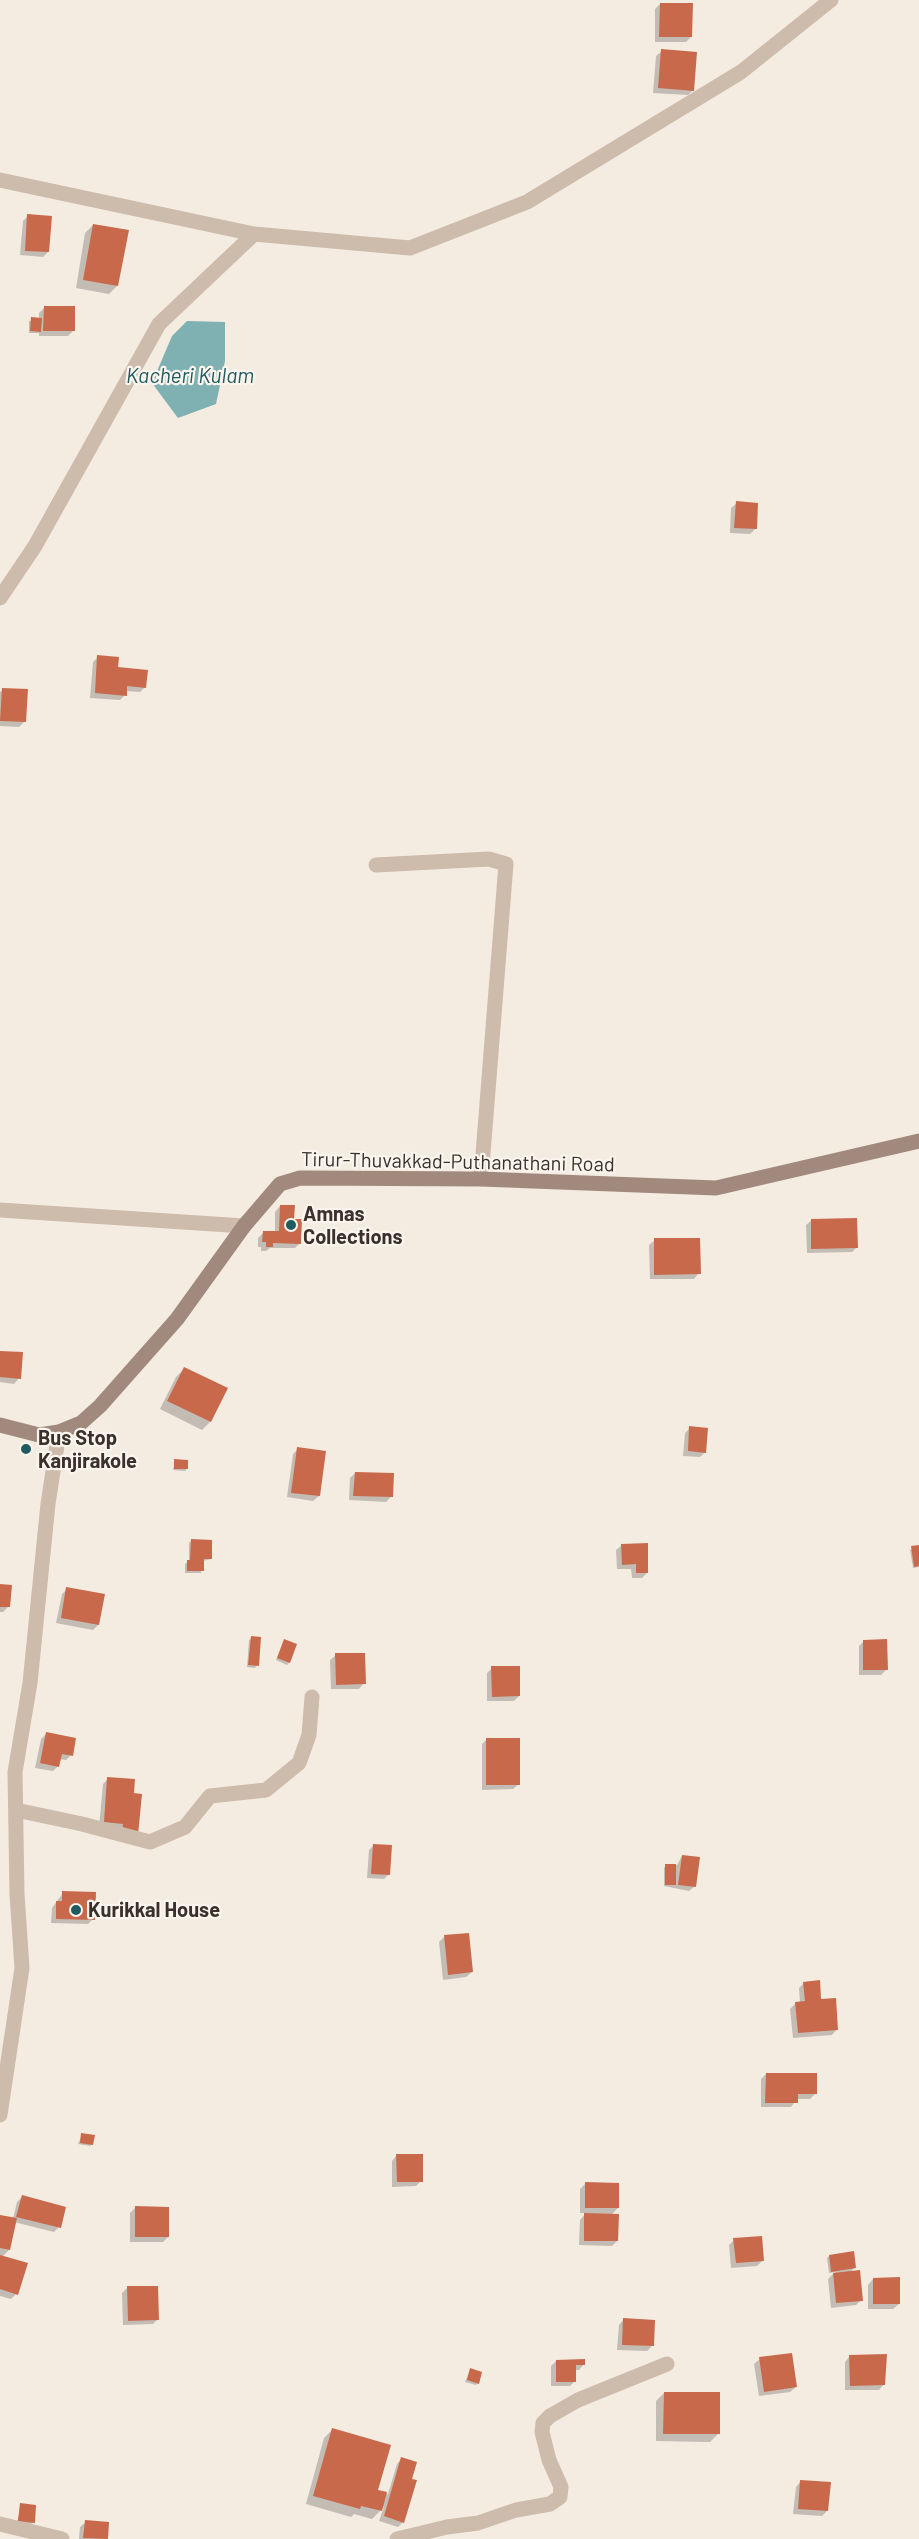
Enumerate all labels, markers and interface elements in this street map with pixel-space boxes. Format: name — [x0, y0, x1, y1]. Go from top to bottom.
water label: Kacheri Kulam — [126, 363, 254, 389]
street label: Tirur-Thuvakkad-Puthanathani Road — [301, 1147, 615, 1177]
place label: Amnas Collections — [303, 1202, 403, 1249]
marker: Amnas Collections — [284, 1218, 298, 1232]
place label: Bus Stop Kanjirakole — [38, 1426, 137, 1473]
marker: Bus Stop Kanjirakole — [19, 1442, 33, 1456]
place label: Kurikkal House — [88, 1898, 220, 1922]
marker: Kurikkal House — [69, 1903, 83, 1917]

